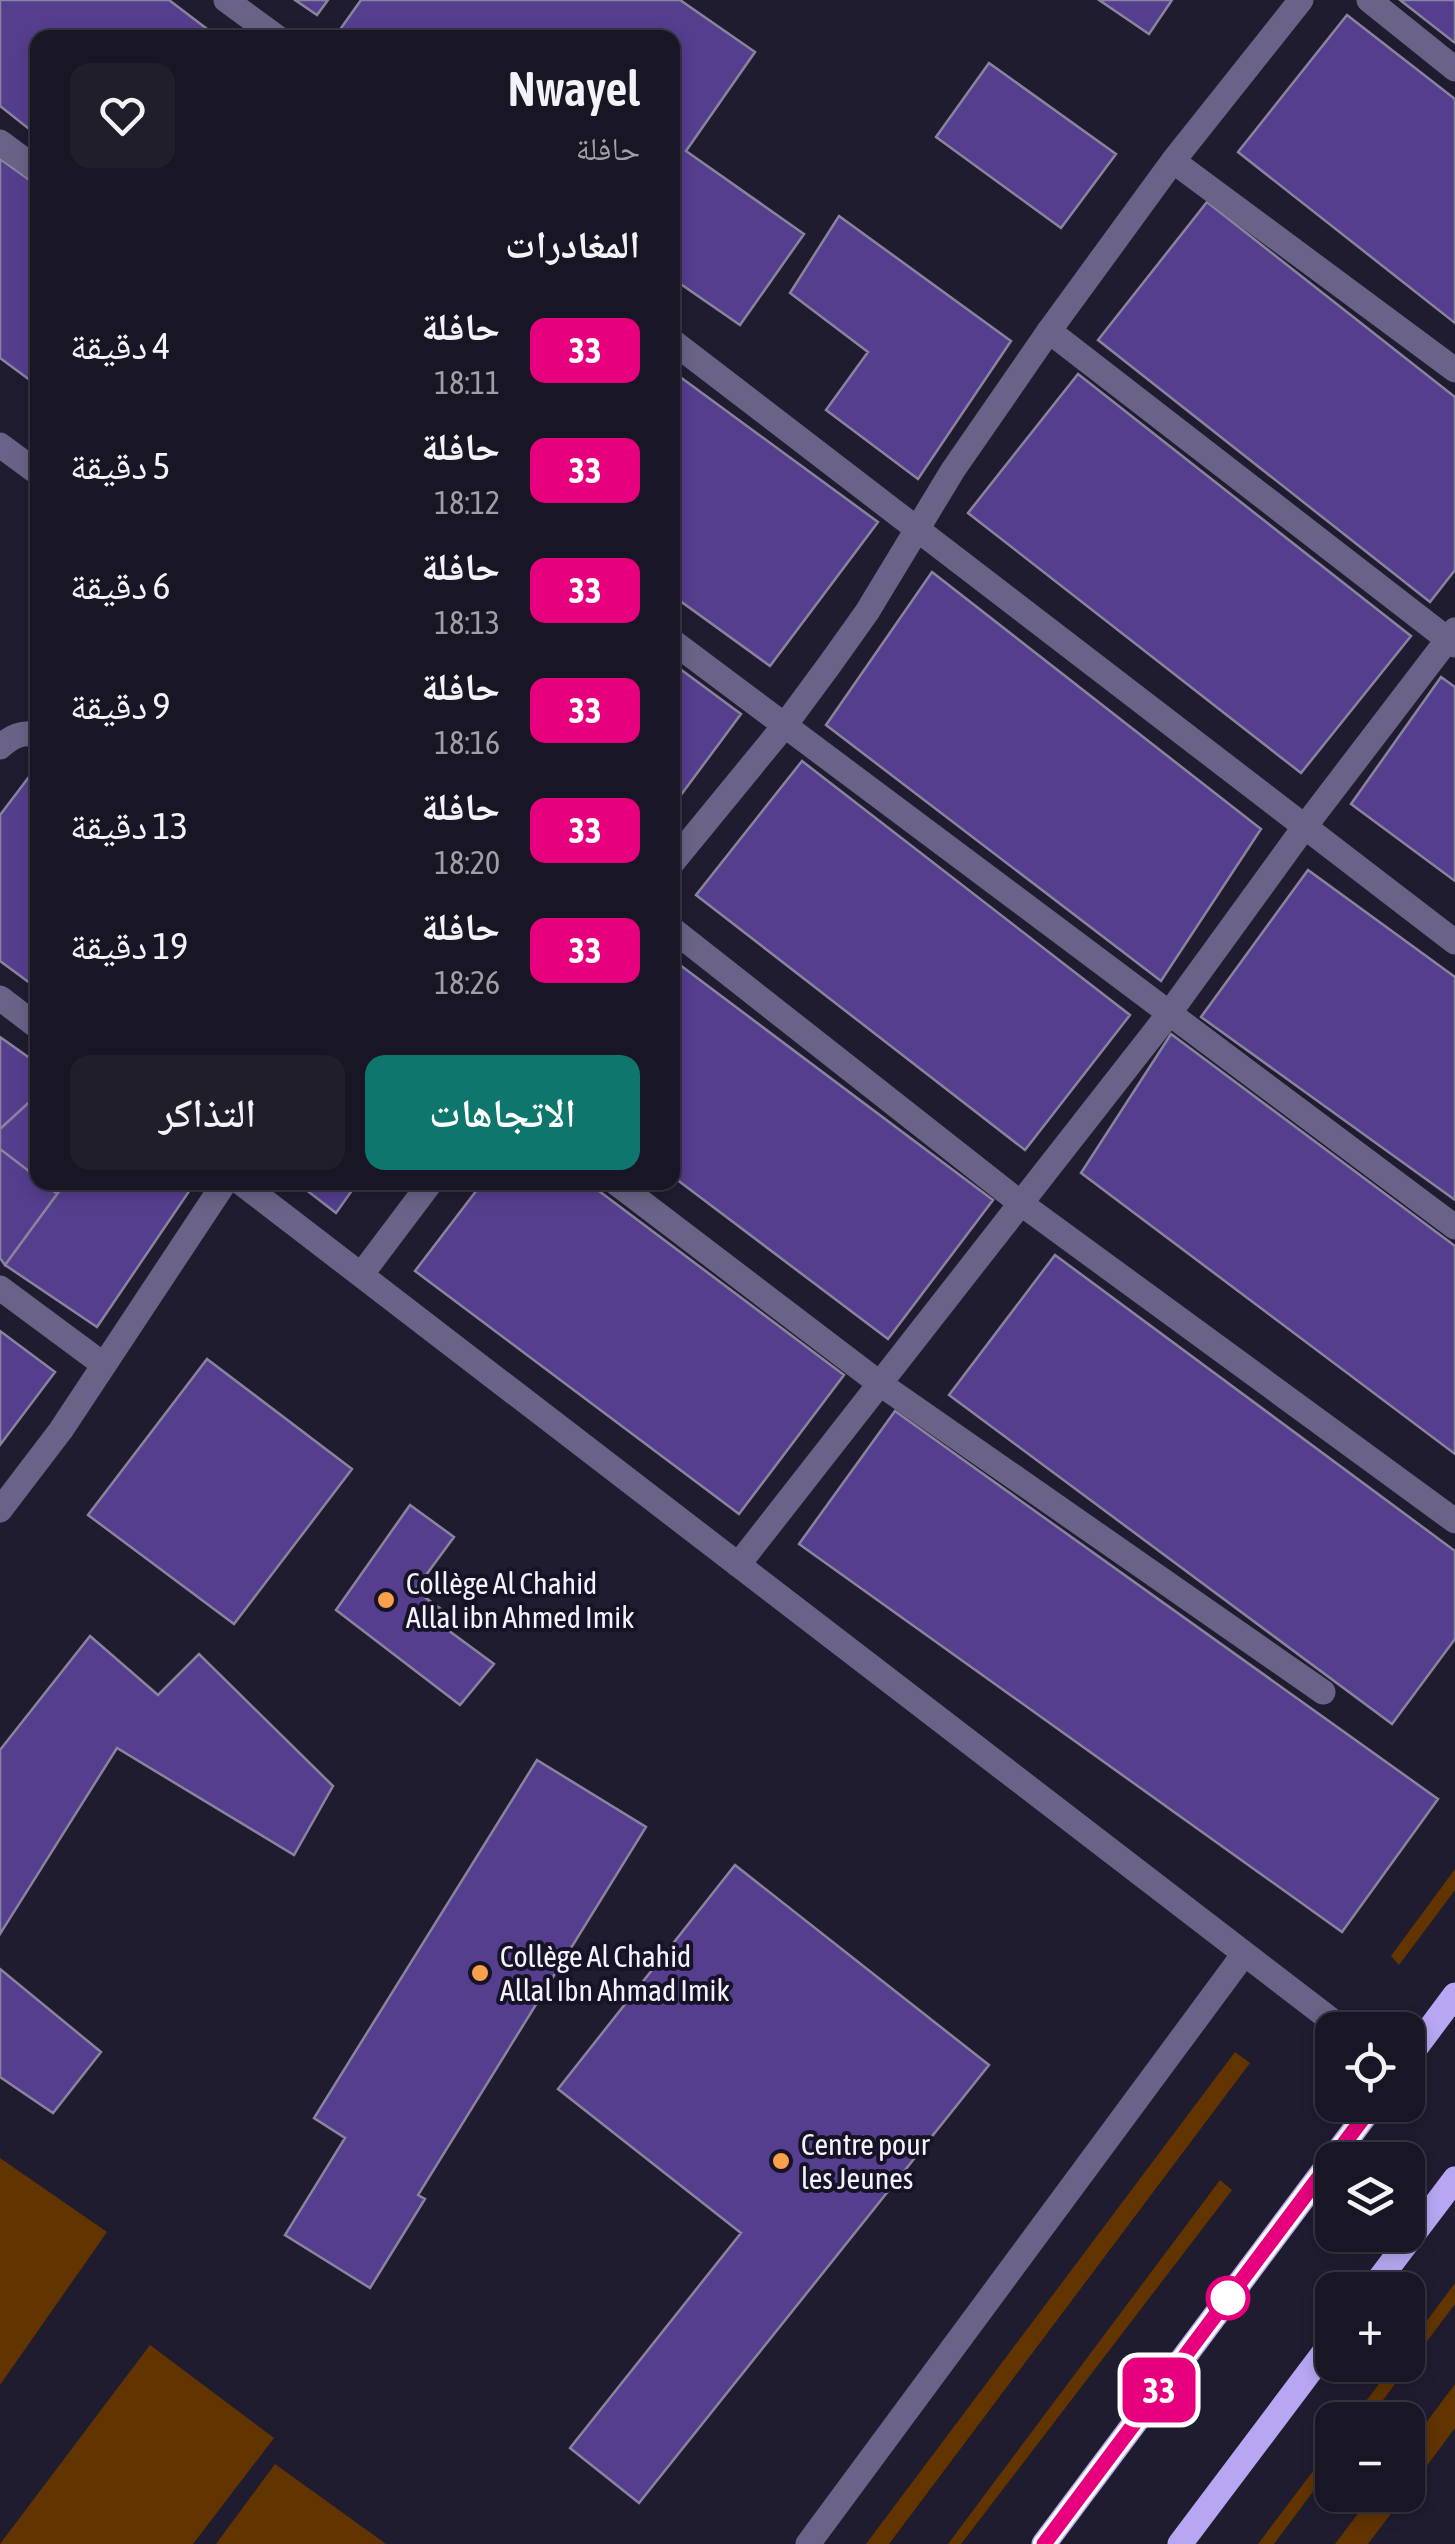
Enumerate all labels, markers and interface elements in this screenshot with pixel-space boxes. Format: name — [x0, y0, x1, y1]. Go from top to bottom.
text: Nwayel — [507, 61, 640, 116]
button: heart — [70, 63, 175, 168]
text: حافلة — [576, 130, 640, 167]
text: المغادرات — [505, 223, 640, 266]
text: حافلة — [421, 305, 500, 348]
text: 4 دقيقة — [70, 324, 170, 367]
text: 33 — [569, 330, 601, 370]
text: 18:11 — [434, 364, 500, 401]
text: حافلة — [421, 425, 500, 468]
text: 5 دقيقة — [70, 444, 170, 487]
text: 33 — [569, 450, 601, 490]
text: 18:12 — [434, 484, 500, 521]
text: حافلة — [421, 545, 500, 588]
text: 6 دقيقة — [70, 564, 170, 607]
text: 33 — [569, 570, 601, 610]
text: 18:13 — [434, 604, 500, 641]
text: حافلة — [421, 665, 500, 708]
text: 9 دقيقة — [70, 684, 170, 727]
text: 33 — [569, 690, 601, 730]
text: 18:16 — [434, 724, 500, 761]
text: حافلة — [421, 785, 500, 828]
text: 13 دقيقة — [70, 804, 188, 847]
text: 33 — [569, 810, 601, 850]
text: 18:20 — [434, 844, 500, 881]
text: حافلة — [421, 905, 500, 948]
text: 19 دقيقة — [70, 924, 188, 967]
text: 33 — [569, 930, 601, 970]
text: 18:26 — [434, 964, 500, 1001]
button: التذاكر — [70, 1055, 345, 1170]
button: الاتجاهات — [365, 1055, 640, 1170]
place label: Collège Al Chahid Allal ibn Ahmed Imik — [406, 1566, 634, 1634]
marker: Collège Al Chahid Allal ibn Ahmed Imik — [375, 1589, 397, 1611]
place label: Collège Al Chahid Allal Ibn Ahmad Imik — [500, 1939, 730, 2007]
marker: Collège Al Chahid Allal Ibn Ahmad Imik — [469, 1962, 491, 1984]
map controls — [1315, 2012, 1425, 2512]
button: locate — [1315, 2012, 1425, 2122]
place label: Centre pour les Jeunes — [801, 2127, 931, 2195]
button: layers — [1315, 2142, 1425, 2252]
marker: Centre pour les Jeunes — [770, 2150, 792, 2172]
button: + — [1315, 2272, 1425, 2382]
unlabelled marker — [1207, 2277, 1249, 2319]
line badge: 33 — [1114, 2358, 1204, 2422]
text: 33 — [1143, 2370, 1175, 2410]
button: − — [1315, 2402, 1425, 2512]

